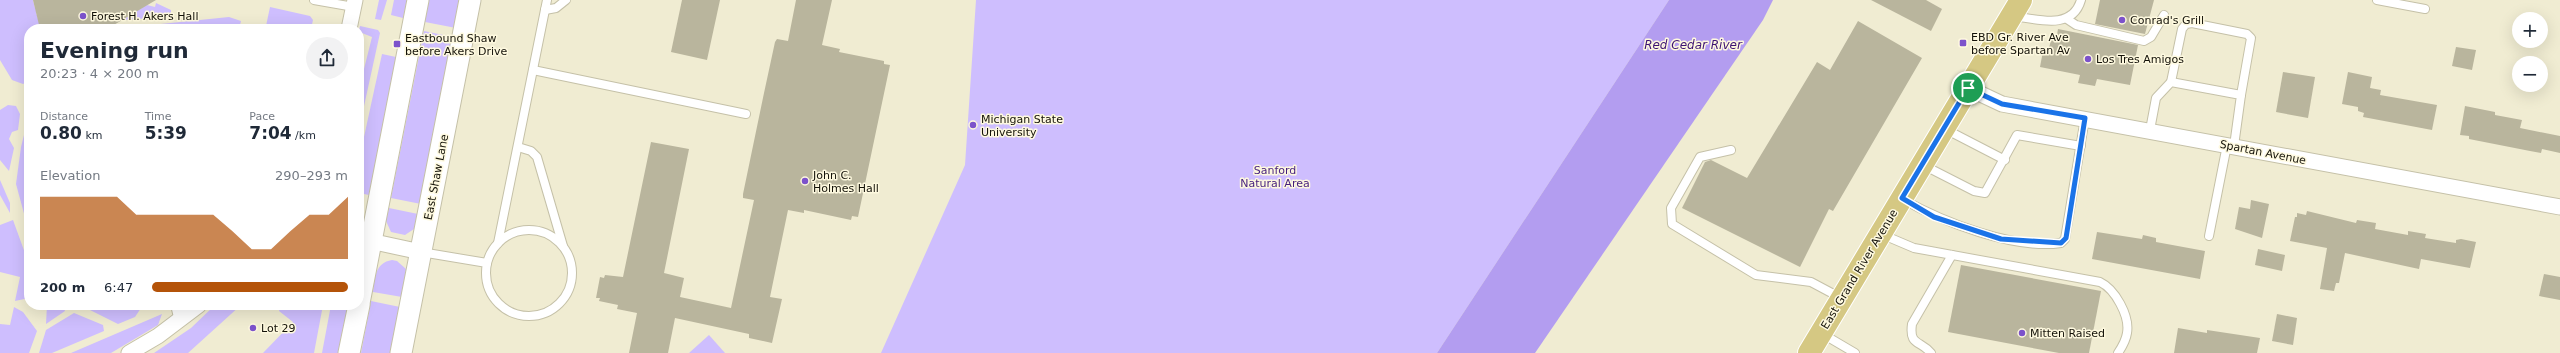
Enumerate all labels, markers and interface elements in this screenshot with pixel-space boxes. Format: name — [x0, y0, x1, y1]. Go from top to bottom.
place label: Forest H. Akers Hall — [91, 10, 198, 23]
marker: Forest H. Akers Hall — [78, 11, 88, 21]
map controls — [2512, 12, 2548, 92]
button: + — [2512, 12, 2548, 48]
place label: Conrad's Grill — [2130, 14, 2204, 27]
marker: Conrad's Grill — [2117, 15, 2127, 25]
place label: EBD Gr. River Ave before Spartan Av — [1971, 31, 2071, 57]
place label: Eastbound Shaw before Akers Drive — [405, 32, 507, 58]
button: share — [306, 37, 348, 79]
text: Evening run — [40, 38, 189, 63]
water label: Red Cedar River — [1644, 38, 1743, 52]
marker: EBD Gr. River Ave before Spartan Av — [1958, 38, 1968, 48]
marker: Eastbound Shaw before Akers Drive — [392, 39, 402, 49]
place label: Los Tres Amigos — [2096, 53, 2184, 66]
marker: Los Tres Amigos — [2083, 54, 2093, 64]
button: − — [2512, 56, 2548, 92]
text: 20:23 · 4 × 200 m — [40, 66, 159, 81]
pin — [1951, 71, 1985, 105]
icon: arrive — [1957, 77, 1979, 99]
text: Distance — [40, 110, 88, 123]
text: Time — [145, 110, 172, 123]
text: Pace — [249, 110, 275, 123]
place label: Michigan State University — [981, 113, 1063, 139]
marker: Michigan State University — [968, 120, 978, 130]
text: 0.80 — [40, 123, 82, 143]
text: 5:39 — [145, 123, 187, 143]
text: 7:04 — [249, 123, 292, 143]
text: km — [82, 129, 103, 142]
text: /km — [292, 129, 316, 142]
street label: East Shaw Lane — [422, 133, 451, 221]
street label: Spartan Avenue — [2219, 138, 2307, 167]
park label: Sanford Natural Area — [1240, 164, 1310, 190]
text: Elevation — [40, 168, 100, 183]
text: 290–293 m — [275, 168, 348, 183]
place label: John C. Holmes Hall — [812, 169, 879, 195]
marker: John C. Holmes Hall — [800, 176, 810, 186]
street label: East Grand River Avenue — [1818, 207, 1900, 331]
text: 200 m — [40, 280, 85, 295]
text: 6:47 — [104, 280, 133, 295]
place label: Lot 29 — [261, 322, 295, 335]
marker: Lot 29 — [248, 323, 258, 333]
place label: Mitten Raised — [2030, 327, 2105, 340]
marker: Mitten Raised — [2017, 328, 2027, 338]

